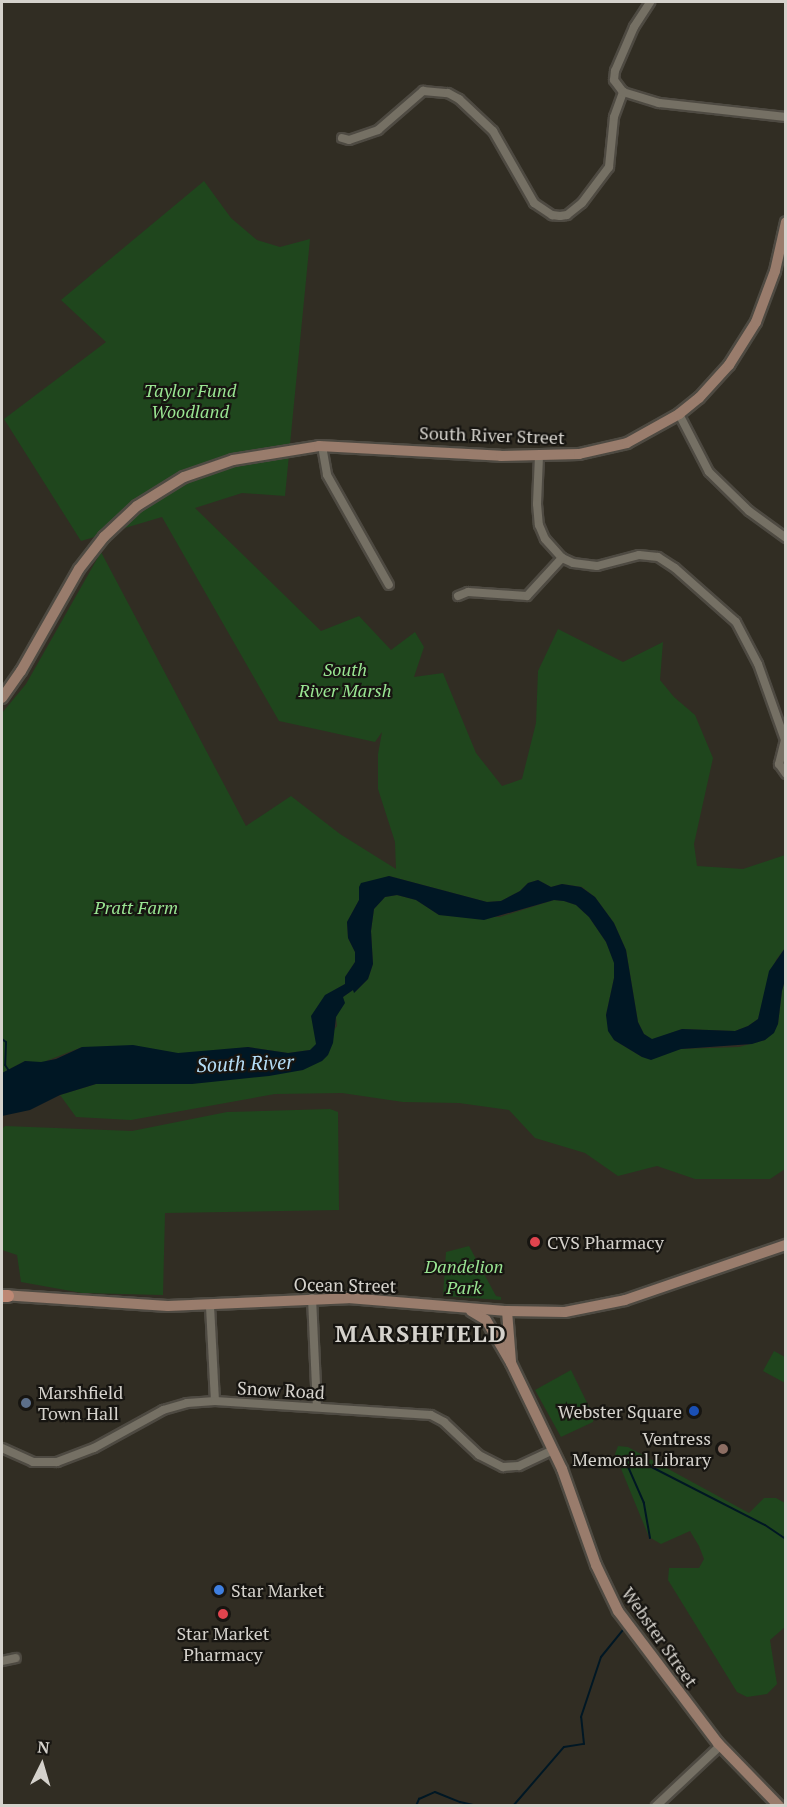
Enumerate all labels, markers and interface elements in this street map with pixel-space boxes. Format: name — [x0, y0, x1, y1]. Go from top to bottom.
park label: Taylor Fund Woodland — [144, 380, 236, 422]
street label: South River Street — [419, 422, 565, 448]
park label: South River Marsh — [299, 659, 391, 702]
park label: Pratt Farm — [94, 896, 178, 918]
water label: South River — [196, 1049, 294, 1077]
place label: CVS Pharmacy — [547, 1231, 664, 1253]
marker: CVS Pharmacy — [528, 1235, 542, 1249]
park label: Dandelion Park — [424, 1256, 504, 1298]
street label: Ocean Street — [294, 1273, 396, 1297]
district label: MARSHFIELD — [335, 1320, 507, 1348]
street label: Snow Road — [237, 1377, 325, 1403]
place label: Marshfield Town Hall — [38, 1382, 123, 1424]
marker: Marshfield Town Hall — [19, 1396, 33, 1410]
place label: Webster Square — [558, 1400, 682, 1422]
marker: Webster Square — [687, 1404, 701, 1418]
place label: Ventress Memorial Library — [572, 1428, 711, 1470]
marker: Ventress Memorial Library — [716, 1442, 730, 1456]
place label: Star Market — [231, 1579, 324, 1601]
marker: Star Market — [212, 1583, 226, 1597]
street label: Webster Street — [618, 1583, 702, 1691]
marker: Star Market Pharmacy — [216, 1607, 230, 1621]
place label: Star Market Pharmacy — [176, 1623, 270, 1666]
north arrow — [12, 1735, 72, 1795]
text: N — [37, 1736, 51, 1759]

